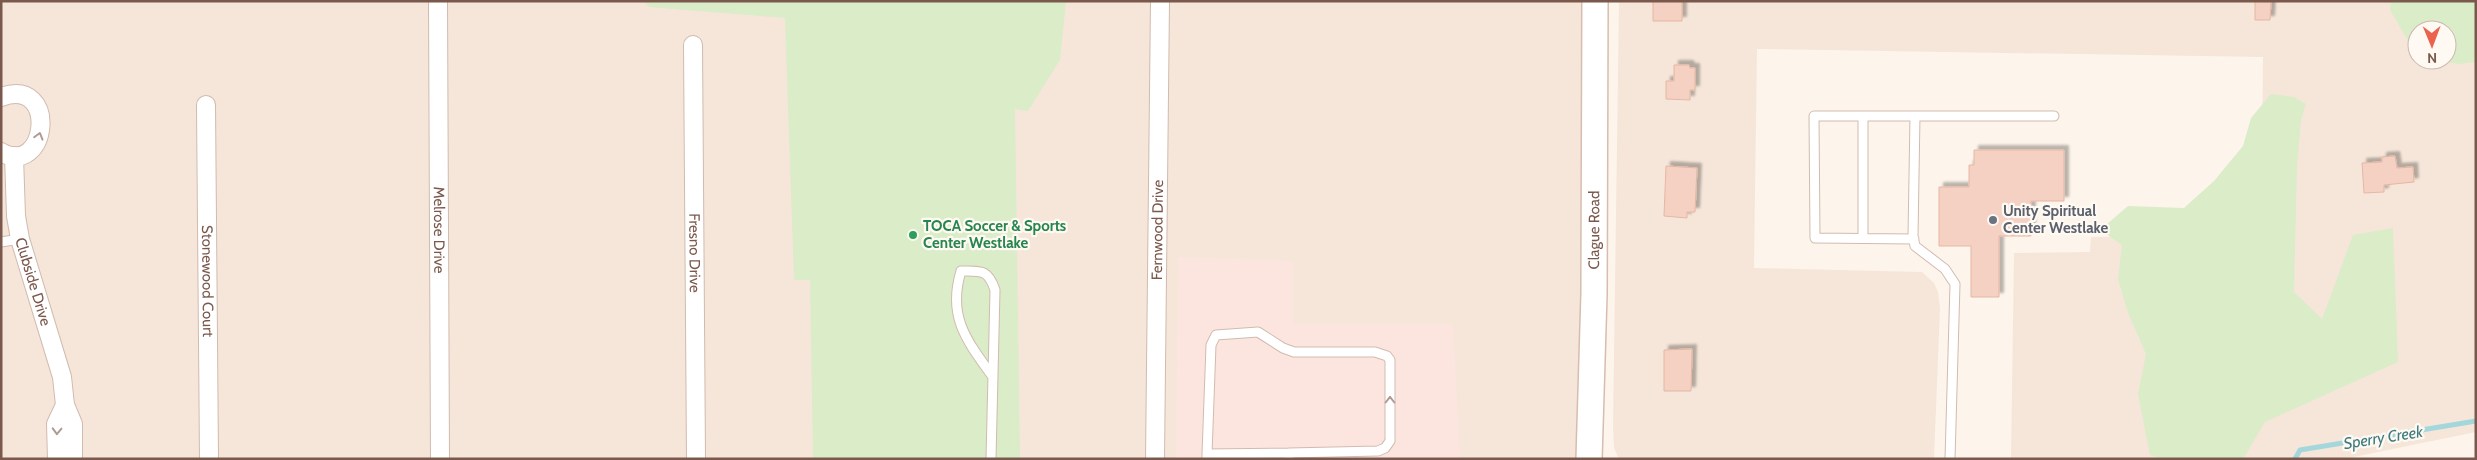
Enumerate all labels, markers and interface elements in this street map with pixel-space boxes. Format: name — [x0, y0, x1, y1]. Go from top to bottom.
north arrow — [2407, 20, 2457, 70]
text: N — [2427, 49, 2437, 67]
one-way arrow — [33, 131, 44, 140]
street label: Fernwood Drive — [1148, 179, 1167, 280]
street label: Melrose Drive — [430, 186, 448, 274]
street label: Clague Road — [1585, 191, 1603, 270]
place label: Unity Spiritual Center Westlake — [2003, 202, 2109, 237]
street label: Fresno Drive — [685, 213, 704, 293]
marker: Unity Spiritual Center Westlake — [1987, 214, 1999, 226]
place label: TOCA Soccer & Sports Center Westlake — [923, 217, 1066, 252]
street label: Stonewood Court — [198, 225, 217, 337]
marker: TOCA Soccer & Sports Center Westlake — [907, 229, 919, 241]
street label: Clubside Drive — [11, 235, 55, 328]
one-way arrow — [1385, 396, 1395, 404]
water label: Sperry Creek — [2342, 422, 2425, 453]
one-way arrow — [51, 427, 62, 435]

